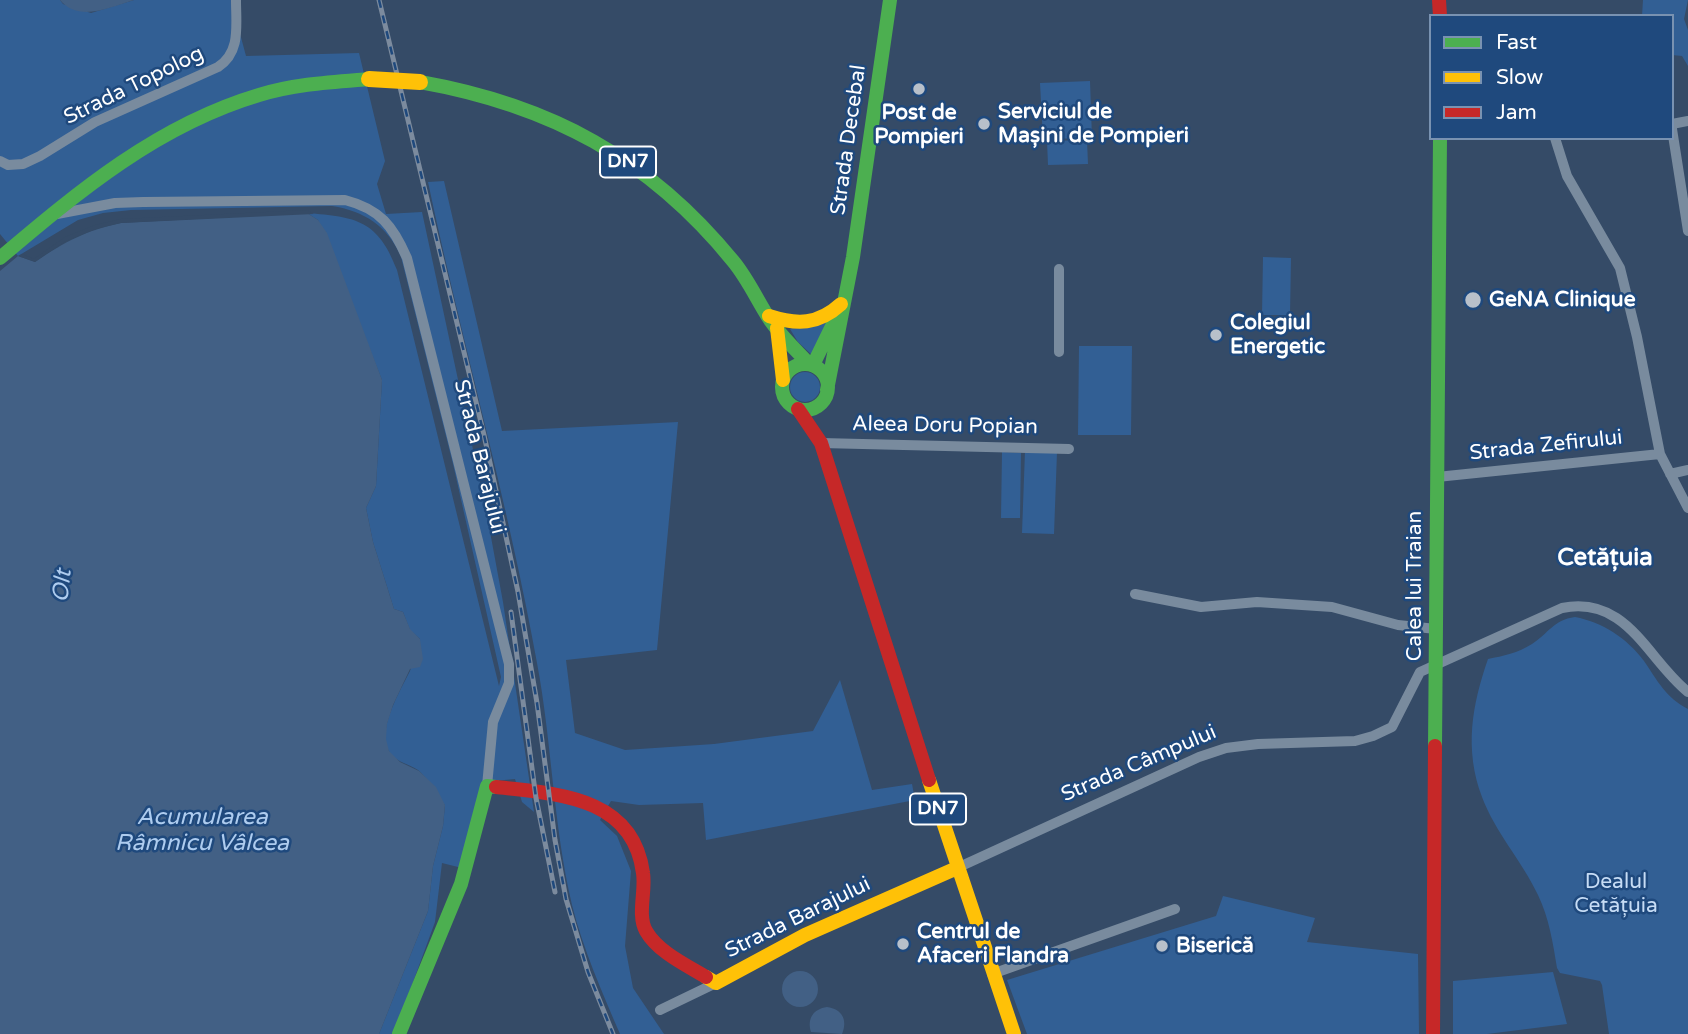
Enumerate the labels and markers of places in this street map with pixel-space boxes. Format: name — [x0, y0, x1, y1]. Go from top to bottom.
marker: Post de Pompieri — [911, 81, 927, 97]
place label: Serviciul de Mașini de Pompieri — [998, 99, 1189, 149]
place label: Post de Pompieri — [874, 100, 964, 150]
marker: Serviciul de Mașini de Pompieri — [976, 116, 992, 132]
place label: GeNA Clinique — [1489, 287, 1636, 313]
marker: GeNA Clinique — [1463, 290, 1483, 310]
place label: Colegiul Energetic — [1230, 310, 1325, 360]
marker: Colegiul Energetic — [1208, 327, 1224, 343]
place label: Centrul de Afaceri Flandra — [917, 919, 1069, 969]
place label: Biserică — [1176, 933, 1254, 959]
marker: Centrul de Afaceri Flandra — [895, 936, 911, 952]
marker: Biserică — [1154, 938, 1170, 954]

